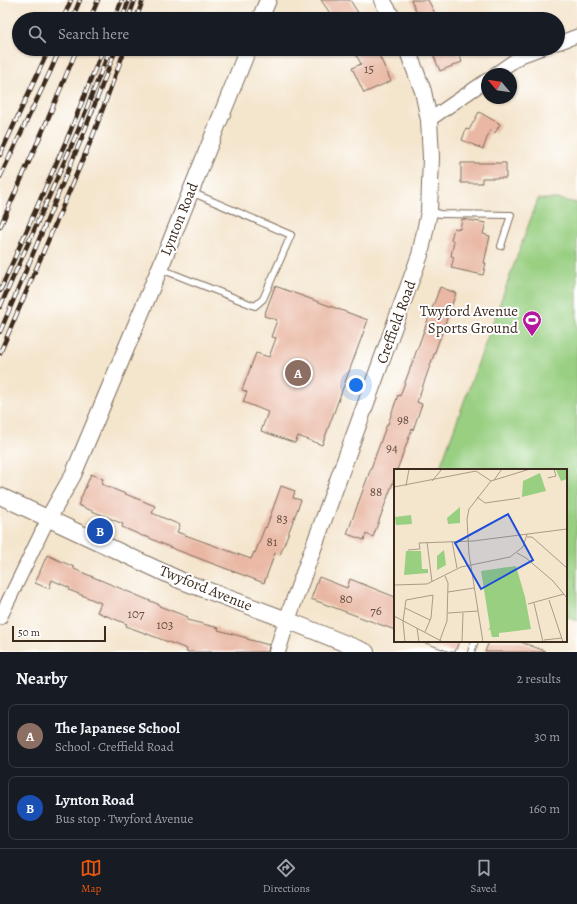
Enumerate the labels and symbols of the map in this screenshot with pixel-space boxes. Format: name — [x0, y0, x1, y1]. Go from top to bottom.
house number: 15 — [364, 60, 374, 77]
north arrow — [481, 68, 517, 104]
street label: Lynton Road — [155, 179, 203, 259]
street label: Creffield Road — [372, 277, 421, 366]
place label: Twyford Avenue Sports Ground — [420, 301, 519, 338]
sports icon: Twyford Avenue Sports Ground — [521, 309, 543, 337]
pin: A — [285, 358, 311, 388]
your location — [346, 375, 366, 395]
house number: 98 — [397, 411, 409, 428]
house number: 94 — [386, 439, 398, 456]
inset map — [394, 469, 567, 642]
house number: 88 — [370, 483, 382, 500]
house number: 83 — [276, 510, 288, 527]
pin: B — [87, 516, 113, 546]
house number: 81 — [267, 533, 278, 550]
street label: Twyford Avenue — [157, 560, 256, 616]
house number: 80 — [339, 590, 353, 607]
house number: 76 — [370, 602, 382, 619]
house number: 107 — [128, 605, 145, 622]
house number: 103 — [157, 616, 173, 633]
scale bar — [12, 624, 106, 643]

